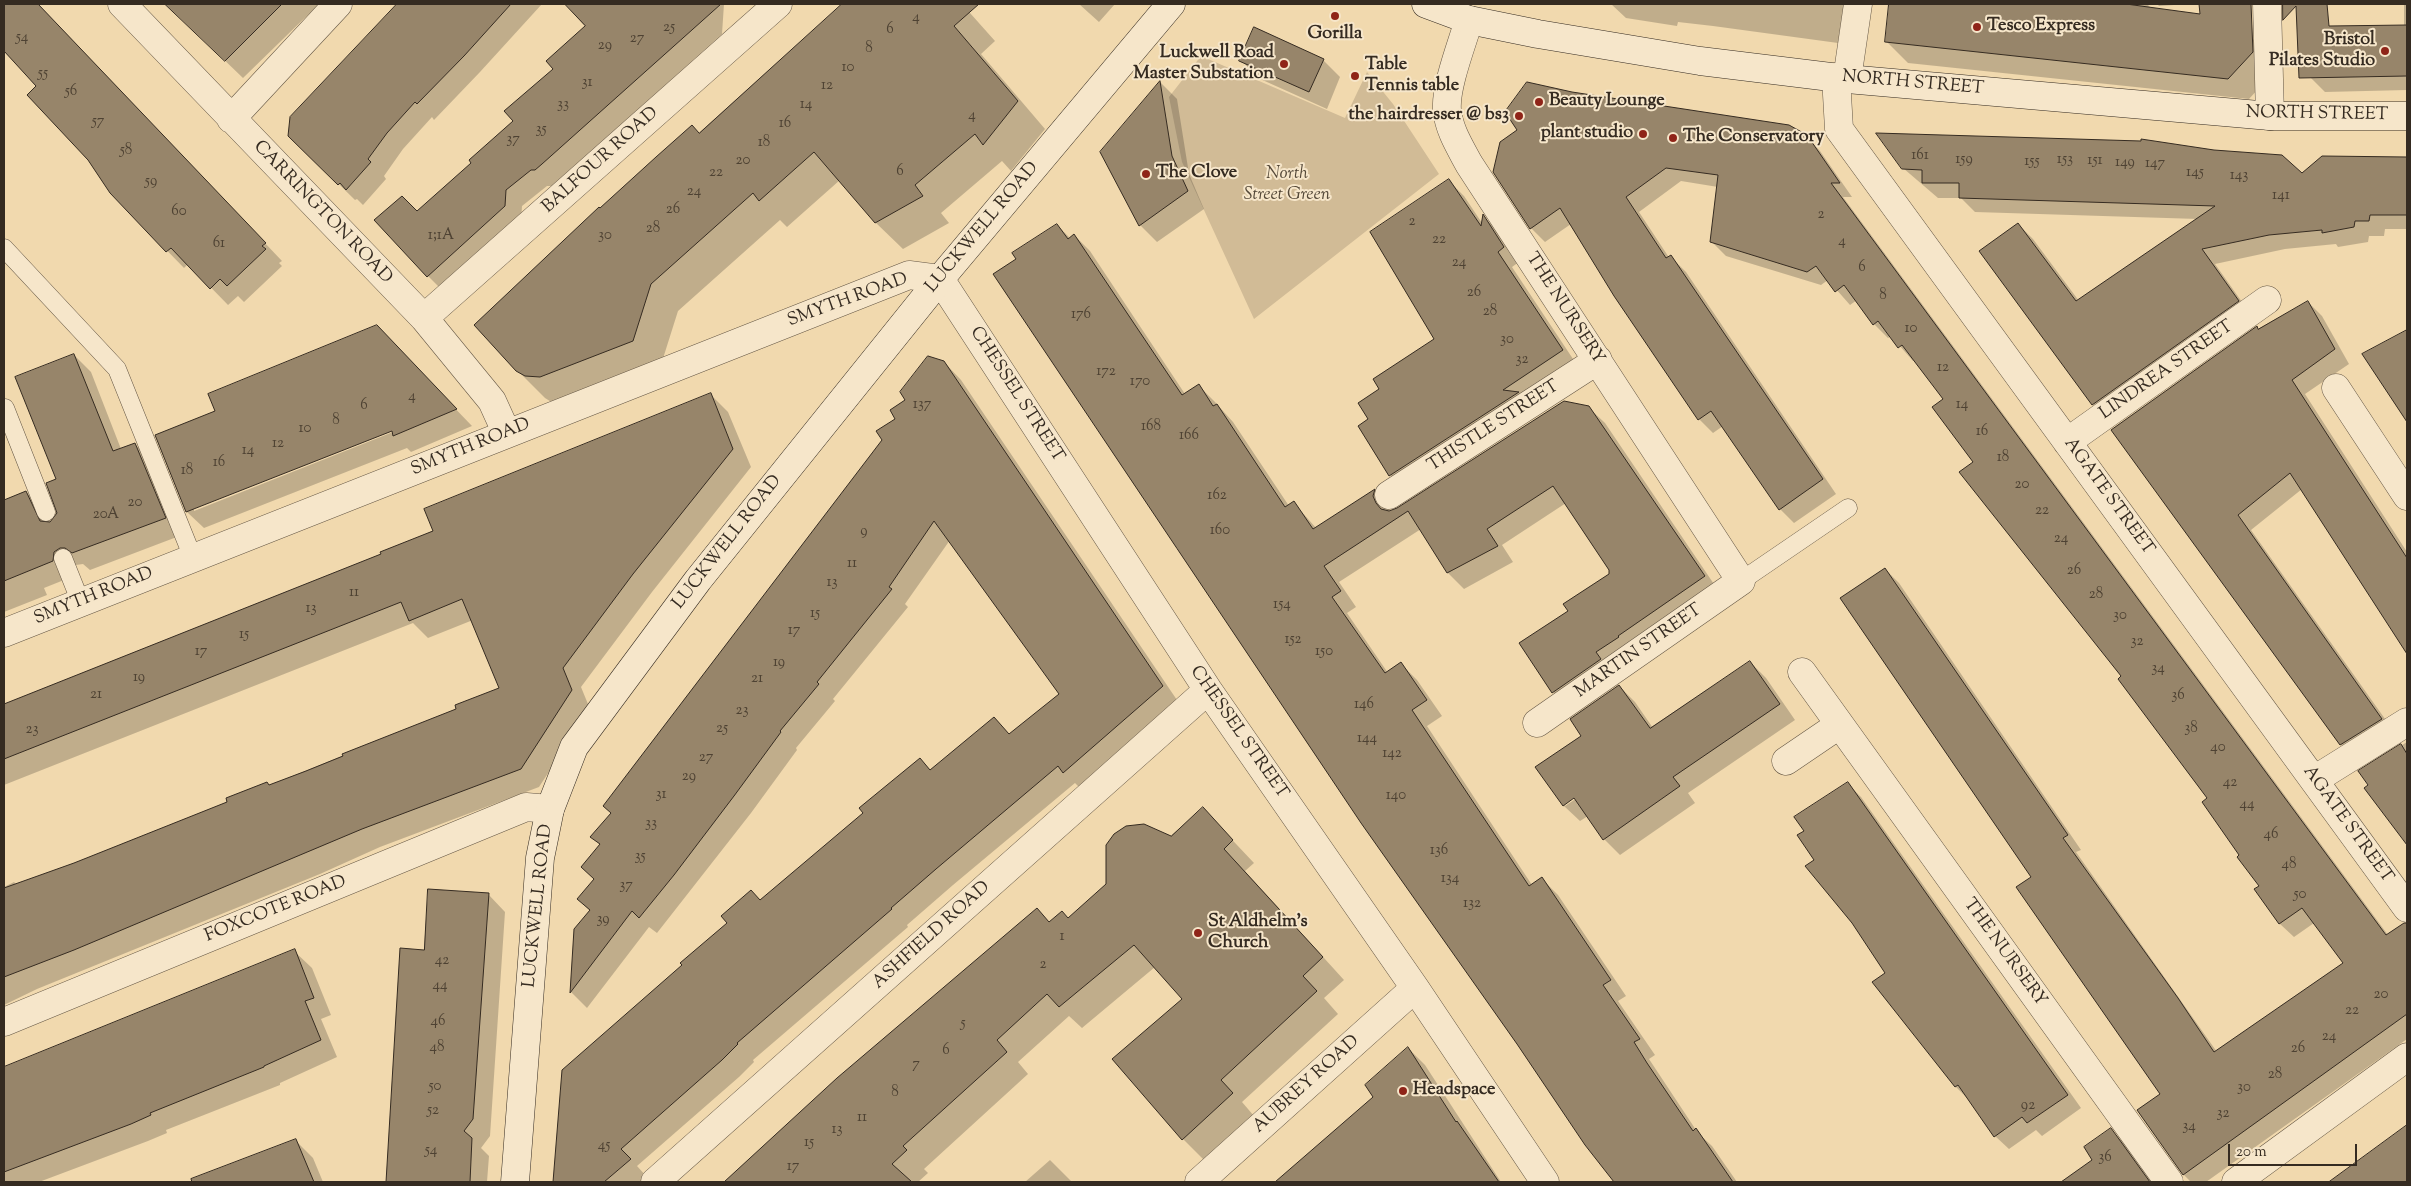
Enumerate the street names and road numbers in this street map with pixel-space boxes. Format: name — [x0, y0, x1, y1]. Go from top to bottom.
street label: NORTH STREET — [1841, 67, 1985, 101]
street label: BALFOUR ROAD — [538, 103, 664, 219]
street label: NORTH STREET — [2246, 103, 2388, 127]
street label: CARRINGTON ROAD — [248, 137, 396, 289]
street label: LUCKWELL ROAD — [922, 158, 1044, 298]
street label: THE NURSERY — [1520, 249, 1608, 369]
street label: SMYTH ROAD — [785, 269, 911, 333]
street label: LINDREA STREET — [2096, 317, 2238, 425]
street label: CHESSEL STREET — [964, 323, 1068, 467]
street label: THISTLE STREET — [1424, 376, 1564, 478]
street label: SMYTH ROAD — [408, 414, 534, 482]
street label: AGATE STREET — [2058, 434, 2158, 560]
street label: LUCKWELL ROAD — [669, 472, 787, 614]
street label: SMYTH ROAD — [31, 563, 157, 631]
street label: MARTIN STREET — [1571, 600, 1707, 704]
street label: CHESSEL STREET — [1184, 662, 1292, 804]
street label: AGATE STREET — [2297, 762, 2397, 888]
street label: LUCKWELL ROAD — [520, 823, 558, 989]
street label: FOXCOTE ROAD — [202, 872, 350, 948]
street label: ASHFIELD ROAD — [869, 878, 995, 994]
street label: THE NURSERY — [1958, 895, 2050, 1011]
street label: AUBREY ROAD — [1249, 1032, 1365, 1138]

